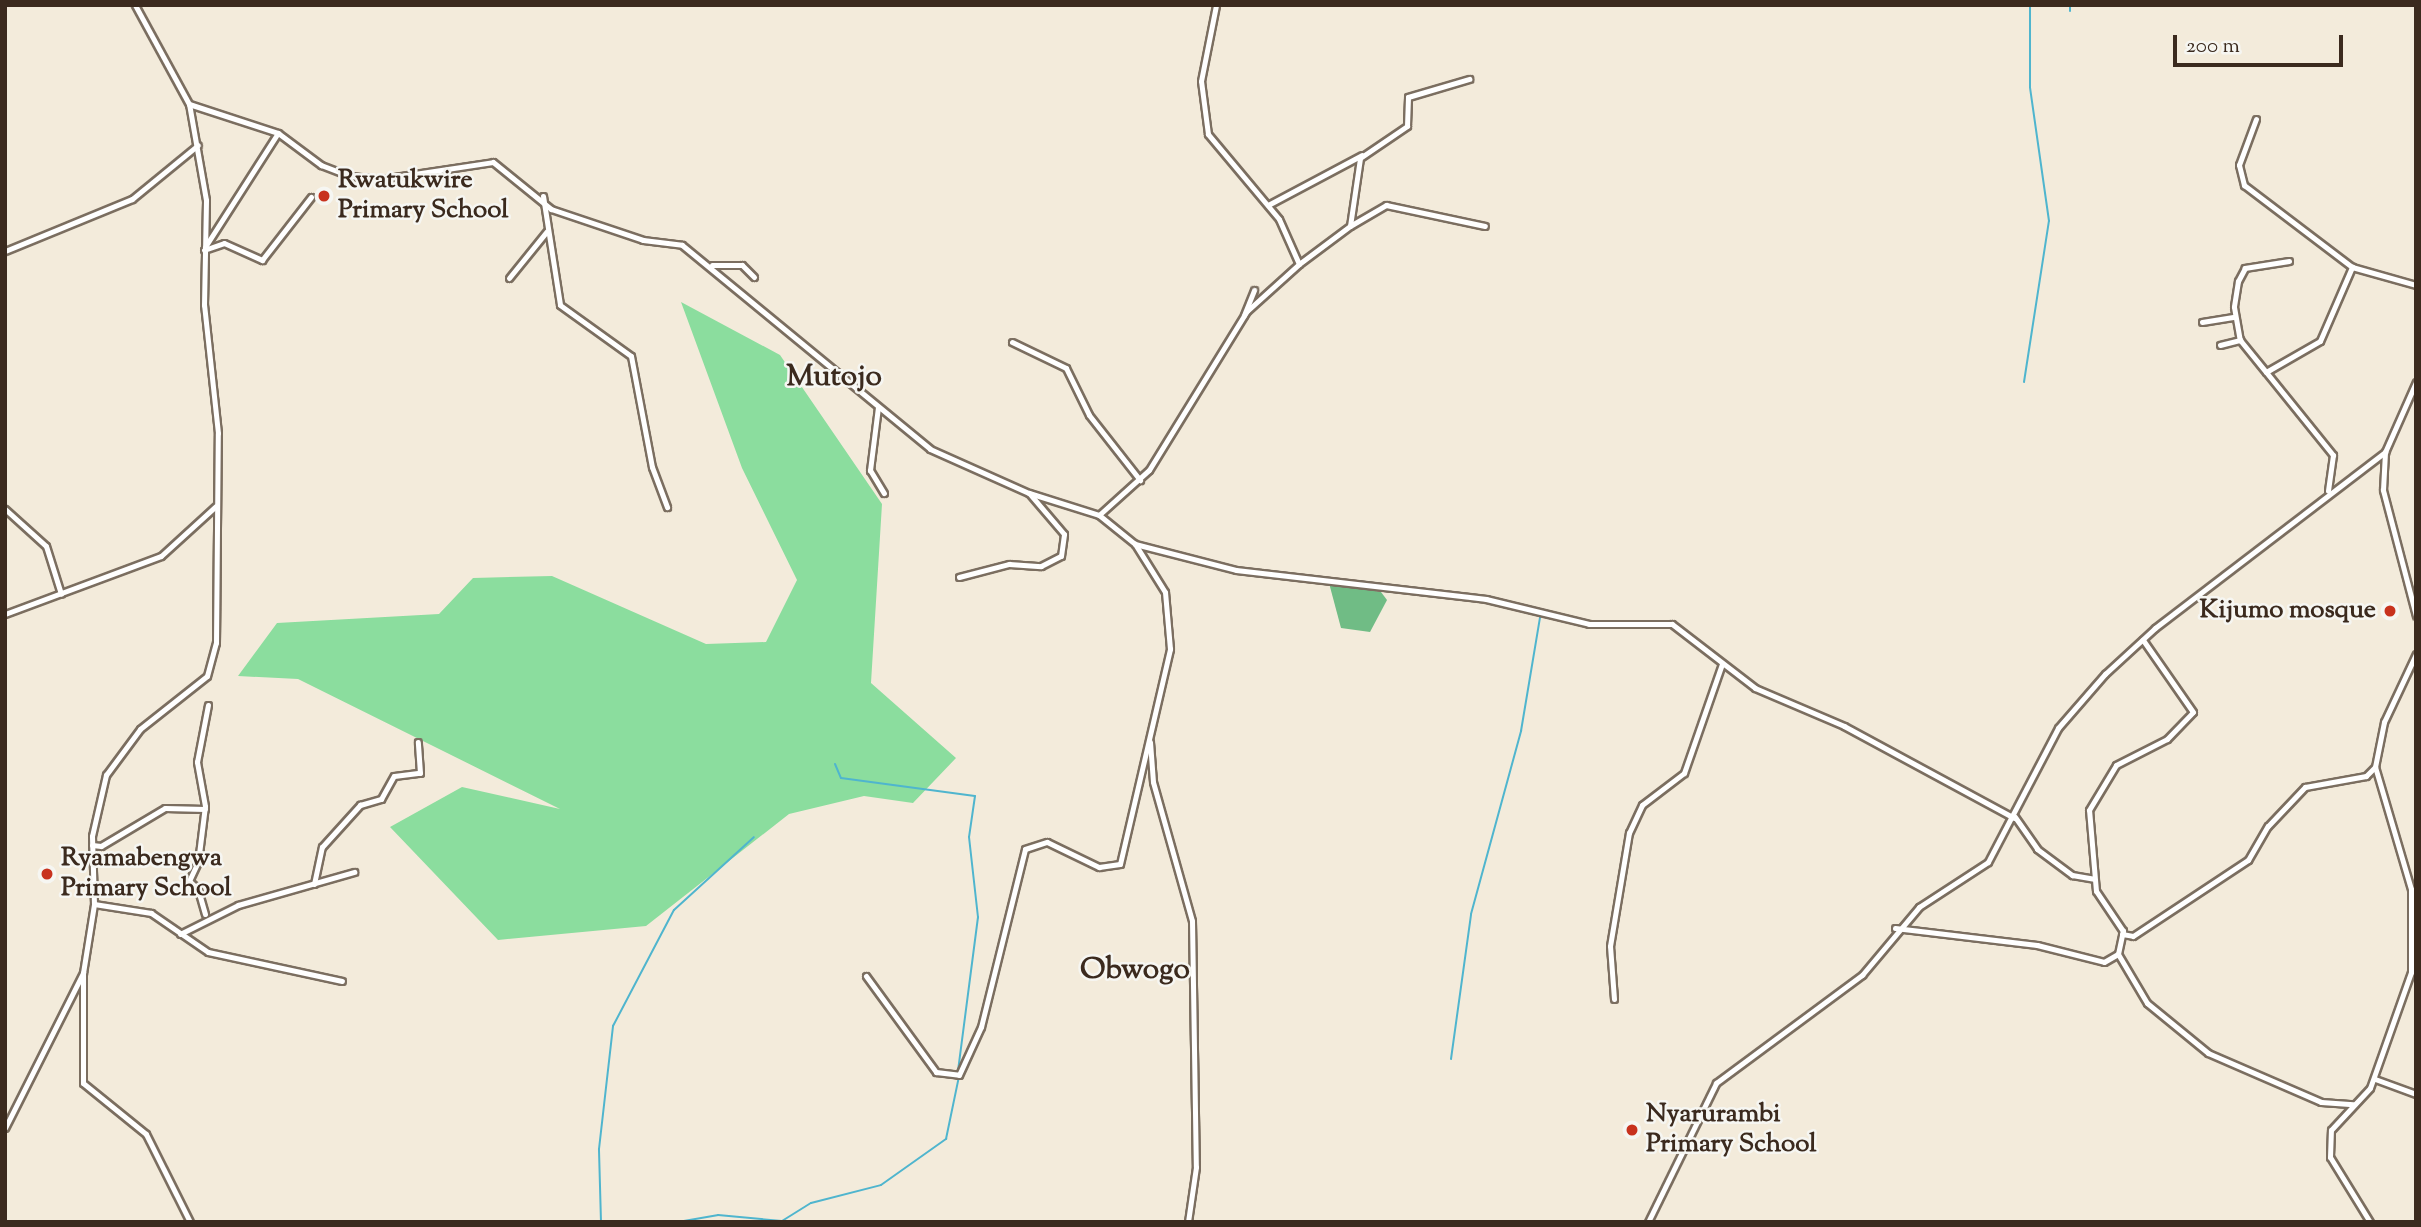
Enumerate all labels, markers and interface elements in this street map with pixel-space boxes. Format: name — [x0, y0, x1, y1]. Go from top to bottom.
scale bar — [2176, 21, 2346, 65]
text: 200 m — [2186, 32, 2240, 62]
place label: Rwatukwire Primary School — [338, 165, 508, 227]
marker: Rwatukwire Primary School — [316, 188, 332, 204]
district label: Mutojo — [786, 360, 882, 396]
place label: Kijumo mosque — [2200, 595, 2376, 627]
marker: Kijumo mosque — [2382, 603, 2398, 619]
place label: Ryamabengwa Primary School — [61, 843, 231, 904]
marker: Ryamabengwa Primary School — [39, 866, 55, 882]
district label: Obwogo — [1080, 953, 1190, 989]
place label: Nyarurambi Primary School — [1646, 1099, 1816, 1160]
marker: Nyarurambi Primary School — [1624, 1122, 1640, 1138]

